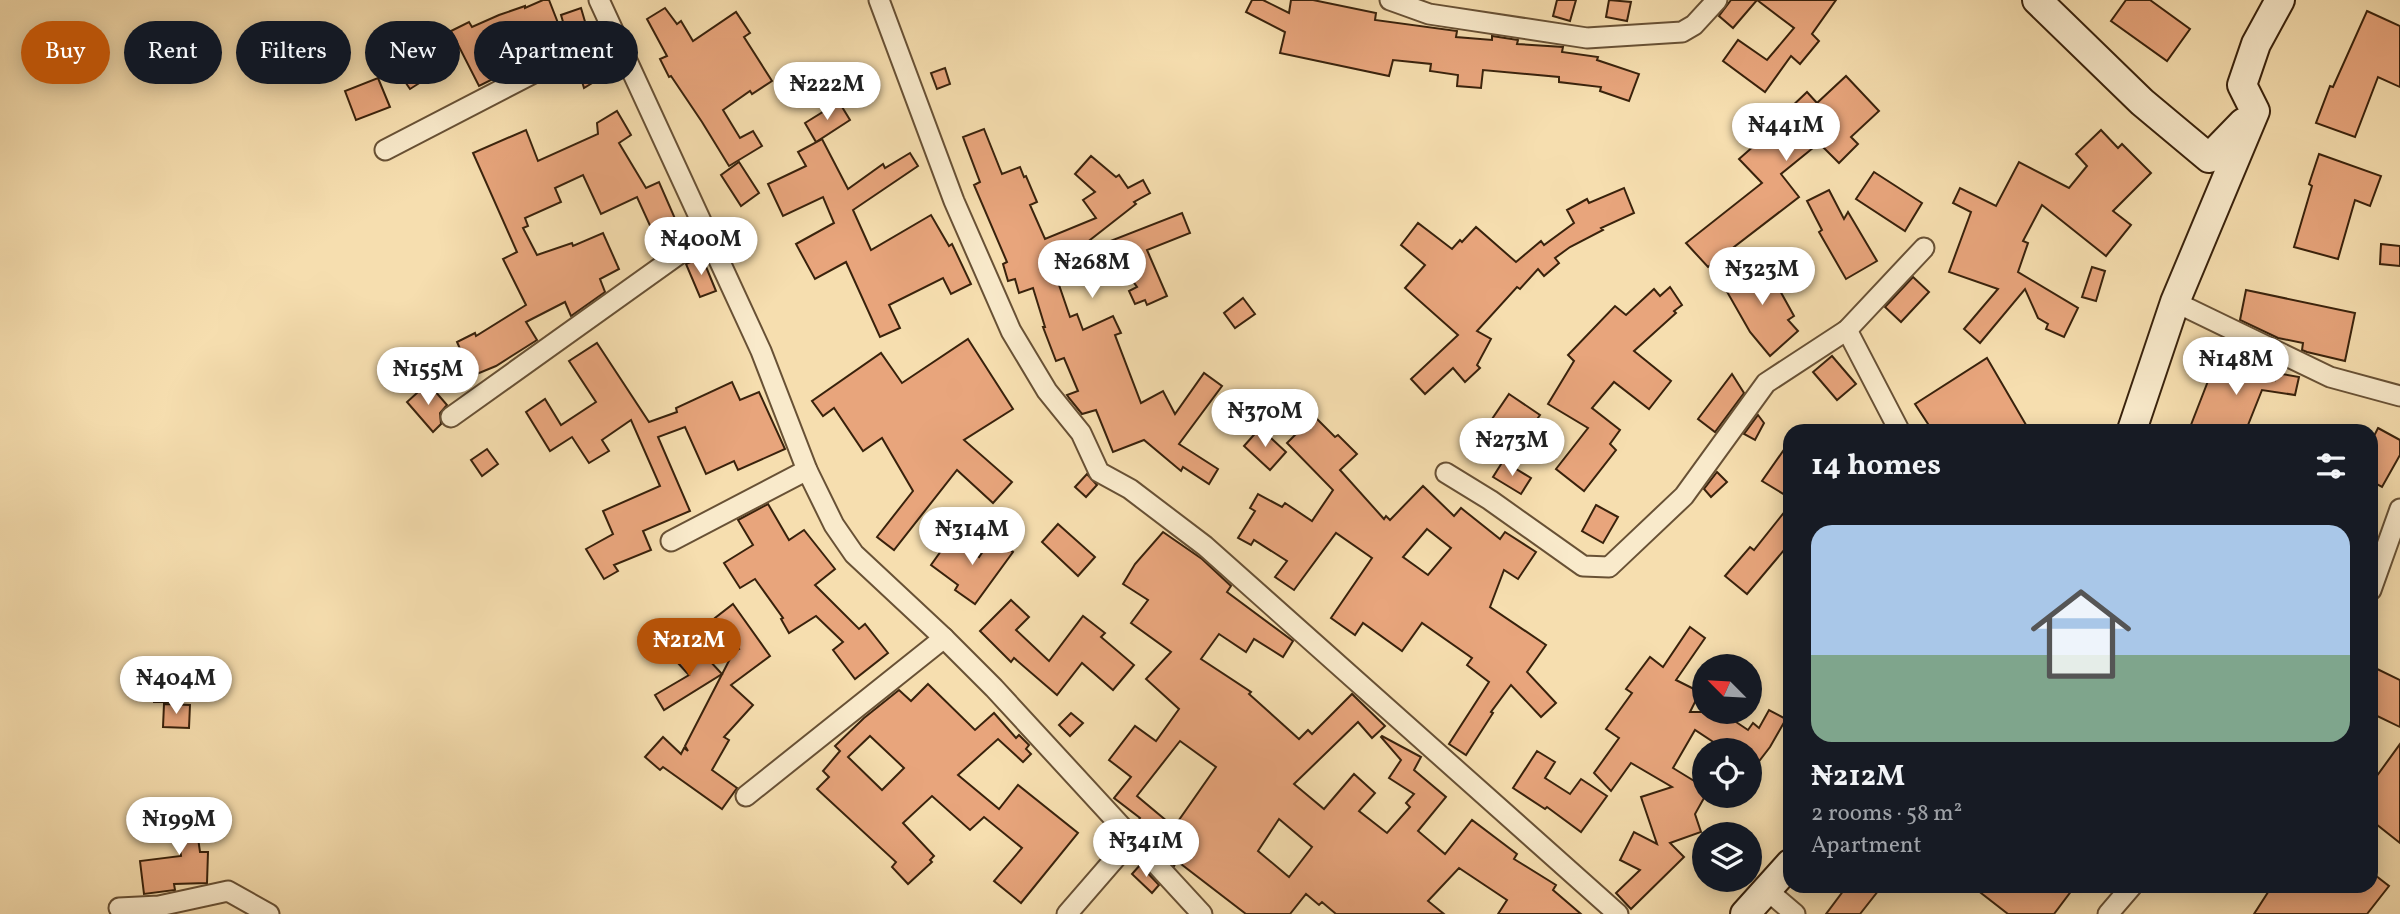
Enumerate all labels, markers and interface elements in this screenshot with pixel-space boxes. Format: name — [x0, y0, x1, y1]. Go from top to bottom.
chip: Buy — [21, 21, 110, 84]
chip: Rent — [124, 21, 222, 84]
chip: Filters — [236, 21, 351, 84]
chip: New — [365, 21, 460, 84]
chip: Apartment — [474, 21, 638, 84]
pin: ₦222M — [778, 62, 876, 122]
text: ₦222M — [790, 69, 864, 101]
pin: ₦441M — [1737, 104, 1835, 163]
text: ₦441M — [1748, 110, 1824, 142]
pin: ₦400M — [652, 218, 750, 277]
text: ₦400M — [661, 224, 741, 256]
pin: ₦268M — [1043, 240, 1141, 300]
text: ₦268M — [1054, 247, 1130, 279]
pin: ₦323M — [1713, 247, 1811, 307]
text: ₦323M — [1725, 254, 1799, 286]
pin: ₦148M — [2187, 338, 2285, 397]
text: ₦148M — [2199, 344, 2273, 376]
pin: ₦155M — [379, 348, 477, 407]
text: ₦155M — [393, 354, 463, 386]
pin: ₦370M — [1216, 390, 1314, 449]
text: ₦370M — [1227, 396, 1303, 428]
pin: ₦273M — [1463, 419, 1561, 478]
text: ₦273M — [1476, 425, 1549, 457]
text: 14 homes — [1811, 445, 1941, 487]
icon: filters — [2312, 447, 2350, 485]
pin: ₦314M — [923, 508, 1021, 567]
text: ₦314M — [935, 514, 1009, 546]
icon: home — [2018, 571, 2144, 697]
pin: ₦212M — [640, 618, 738, 678]
text: ₦212M — [653, 625, 725, 657]
north arrow — [1692, 654, 1762, 724]
map controls — [1692, 654, 1762, 892]
pin: ₦404M — [127, 656, 225, 716]
text: ₦404M — [136, 663, 216, 695]
button: locate — [1692, 738, 1762, 808]
text: ₦212M — [1811, 756, 1905, 798]
pin: ₦199M — [130, 798, 228, 857]
text: 2 rooms · 58 m² — [1811, 798, 1962, 830]
text: ₦199M — [142, 804, 216, 836]
pin: ₦341M — [1097, 820, 1195, 879]
button: layers — [1692, 822, 1762, 892]
text: ₦341M — [1109, 826, 1183, 858]
text: Apartment — [1811, 830, 1922, 862]

